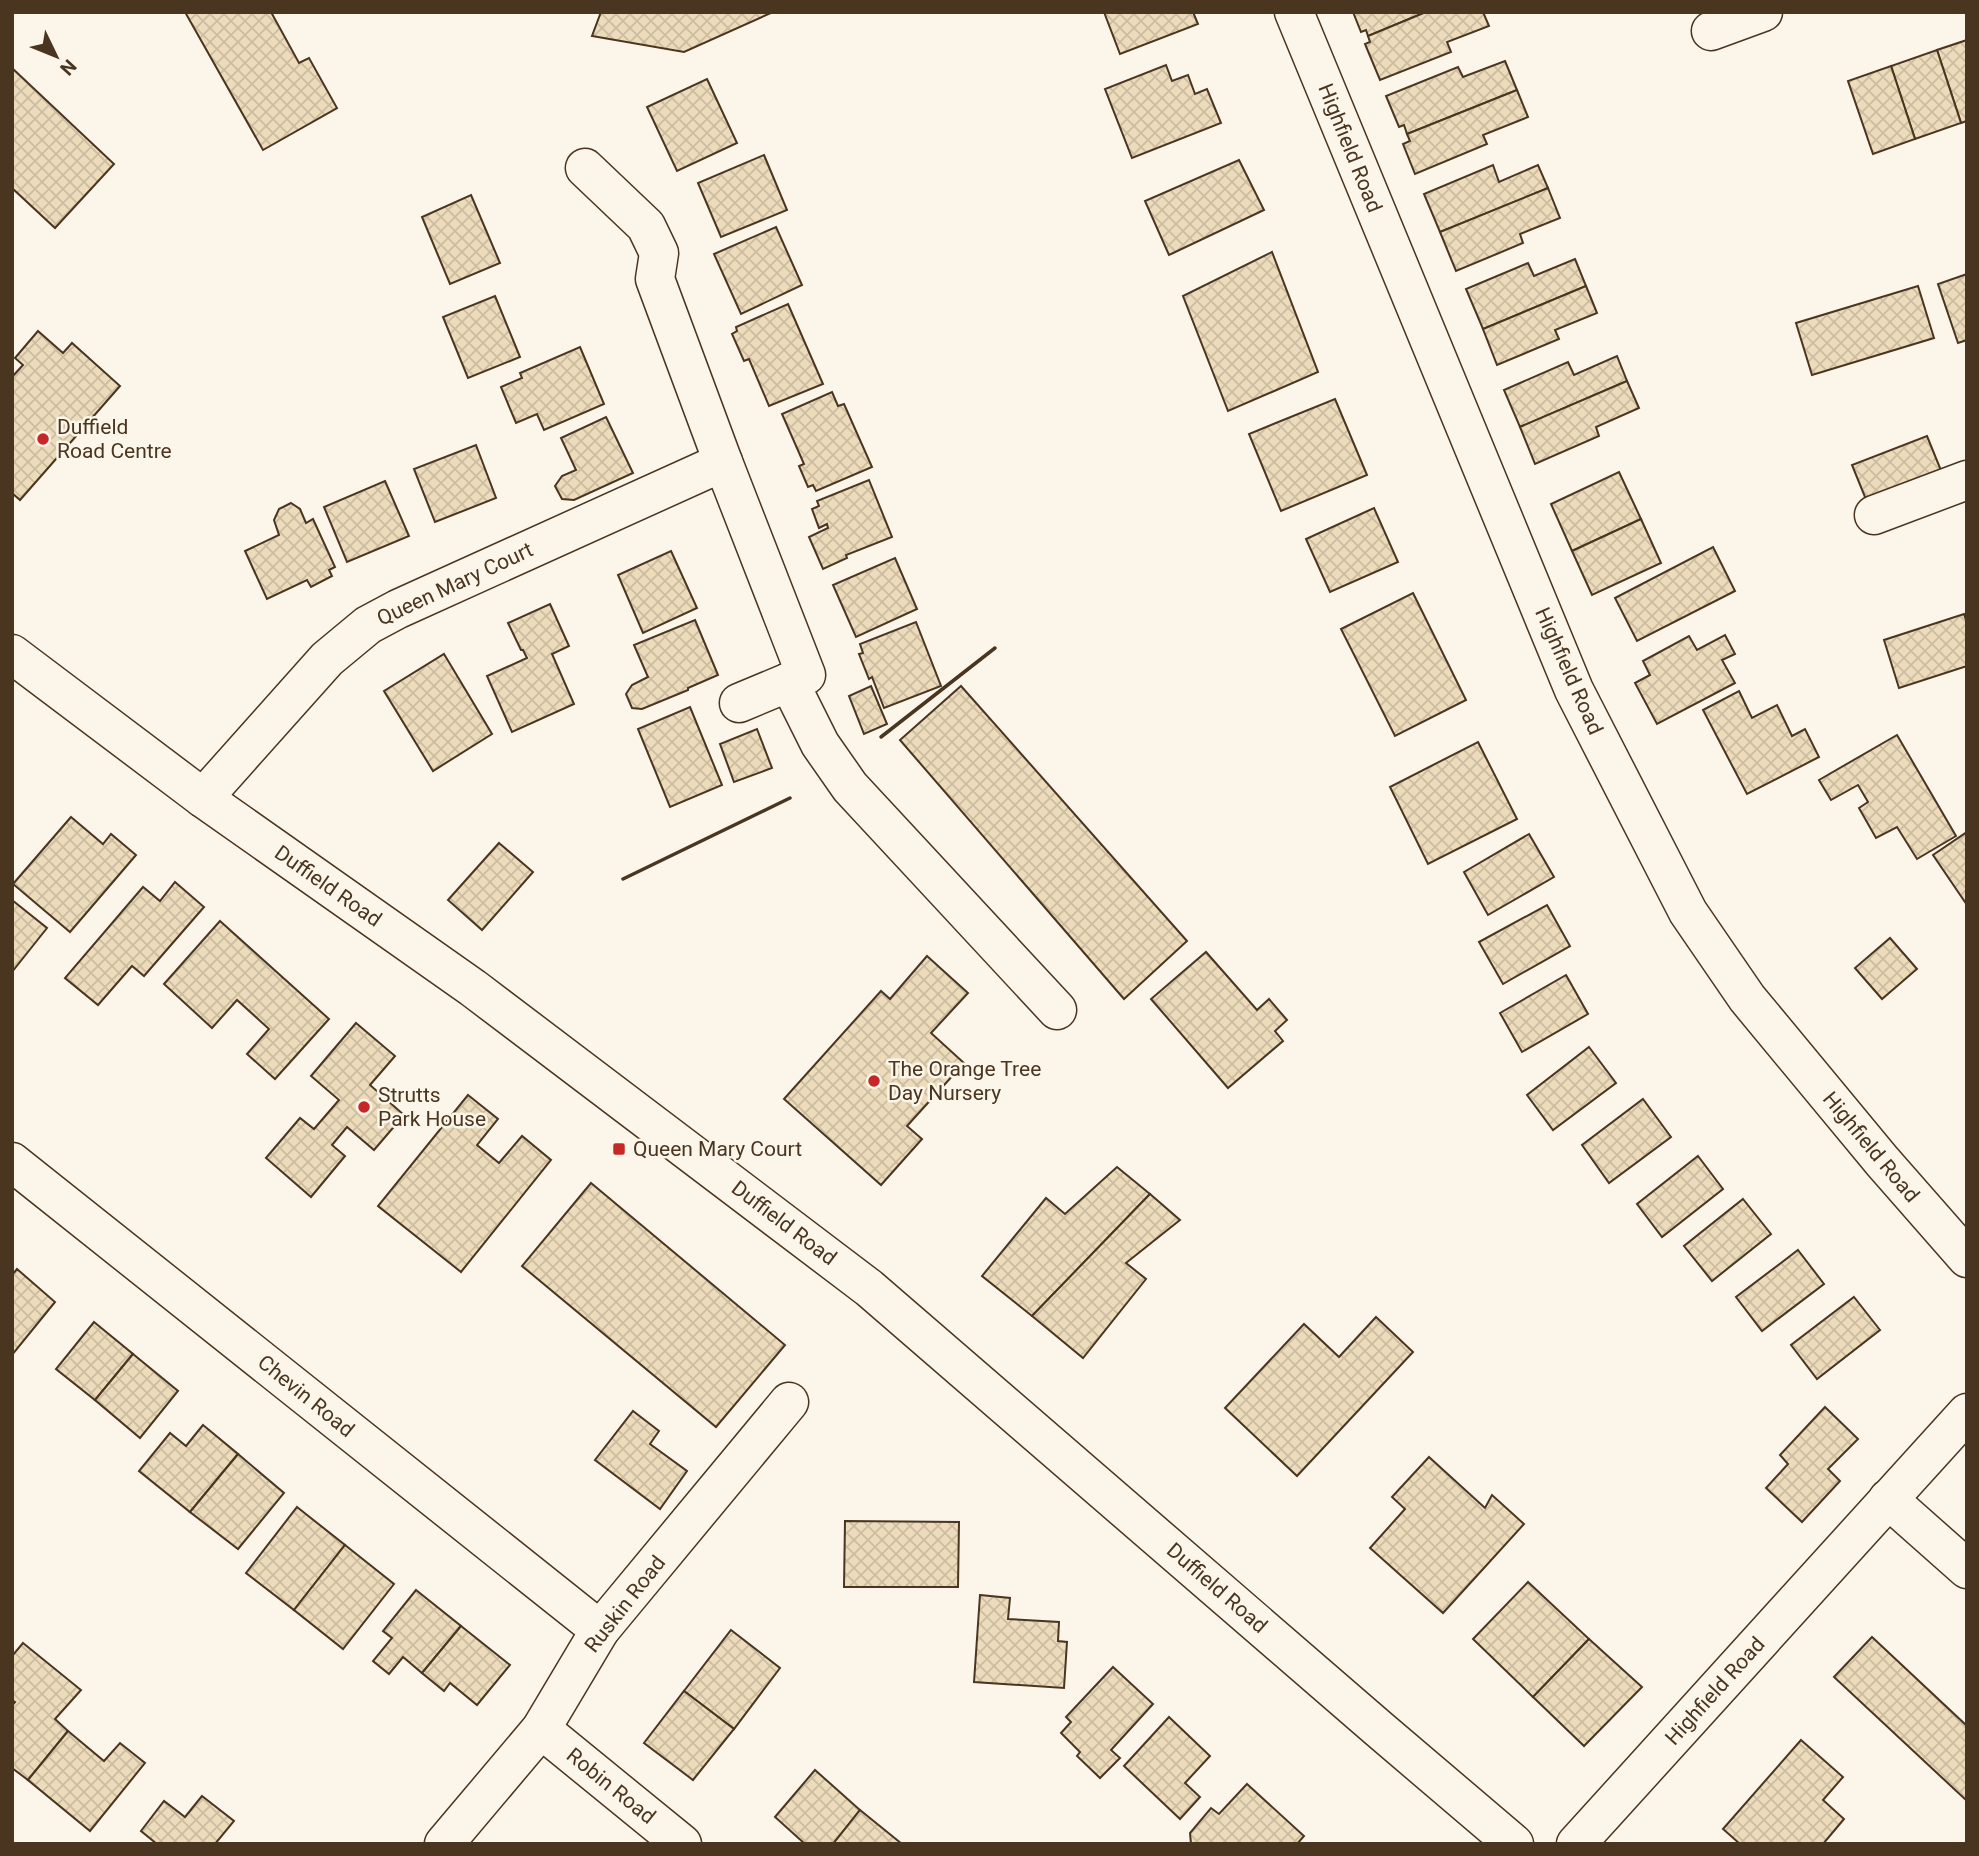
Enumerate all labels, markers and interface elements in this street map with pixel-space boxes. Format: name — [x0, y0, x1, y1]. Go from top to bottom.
north arrow — [21, 21, 91, 91]
text: N — [55, 55, 81, 80]
street label: Highfield Road — [1313, 80, 1387, 216]
place label: Duffield Road Centre — [57, 415, 172, 463]
marker: Duffield Road Centre — [35, 431, 51, 447]
street label: Queen Mary Court — [373, 537, 537, 631]
street label: Highfield Road — [1530, 604, 1608, 738]
street label: Duffield Road — [270, 840, 386, 932]
place label: The Orange Tree Day Nursery — [888, 1057, 1041, 1105]
marker: The Orange Tree Day Nursery — [866, 1073, 882, 1089]
place label: Strutts Park House — [378, 1083, 486, 1131]
street label: Highfield Road — [1818, 1087, 1924, 1207]
marker: Strutts Park House — [356, 1099, 372, 1115]
place label: Queen Mary Court — [633, 1137, 802, 1161]
marker: Queen Mary Court — [611, 1141, 627, 1157]
street label: Duffield Road — [727, 1176, 841, 1270]
street label: Chevin Road — [253, 1350, 359, 1442]
street label: Duffield Road — [1162, 1538, 1272, 1638]
street label: Ruskin Road — [580, 1551, 670, 1657]
street label: Highfield Road — [1660, 1632, 1770, 1750]
street label: Robin Road — [562, 1743, 660, 1829]

